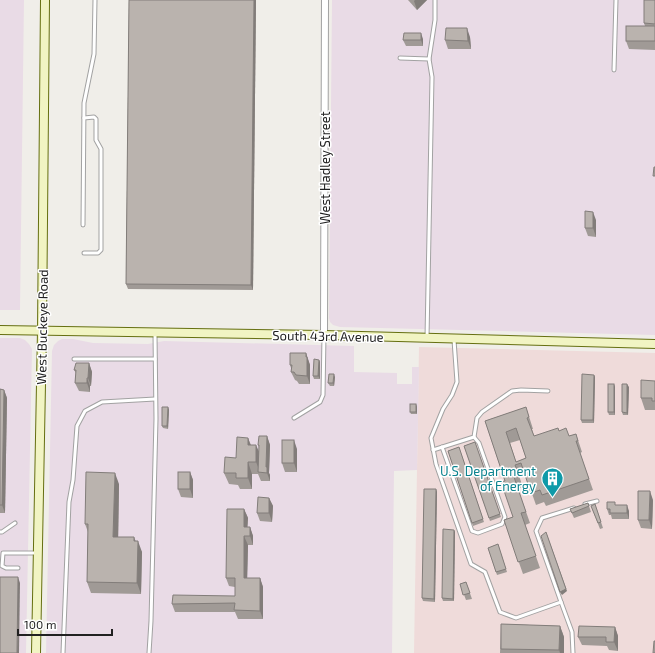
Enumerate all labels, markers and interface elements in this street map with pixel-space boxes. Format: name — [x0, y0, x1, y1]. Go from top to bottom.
street label: West Hadley Street — [317, 111, 333, 225]
street label: West Buckeye Road — [33, 269, 51, 385]
street label: South 43rd Avenue — [272, 327, 384, 345]
place label: U.S. Department of Energy — [440, 463, 536, 494]
building icon: U.S. Department of Energy — [539, 465, 565, 498]
scale bar — [18, 611, 112, 637]
text: 100 m — [24, 617, 56, 631]

